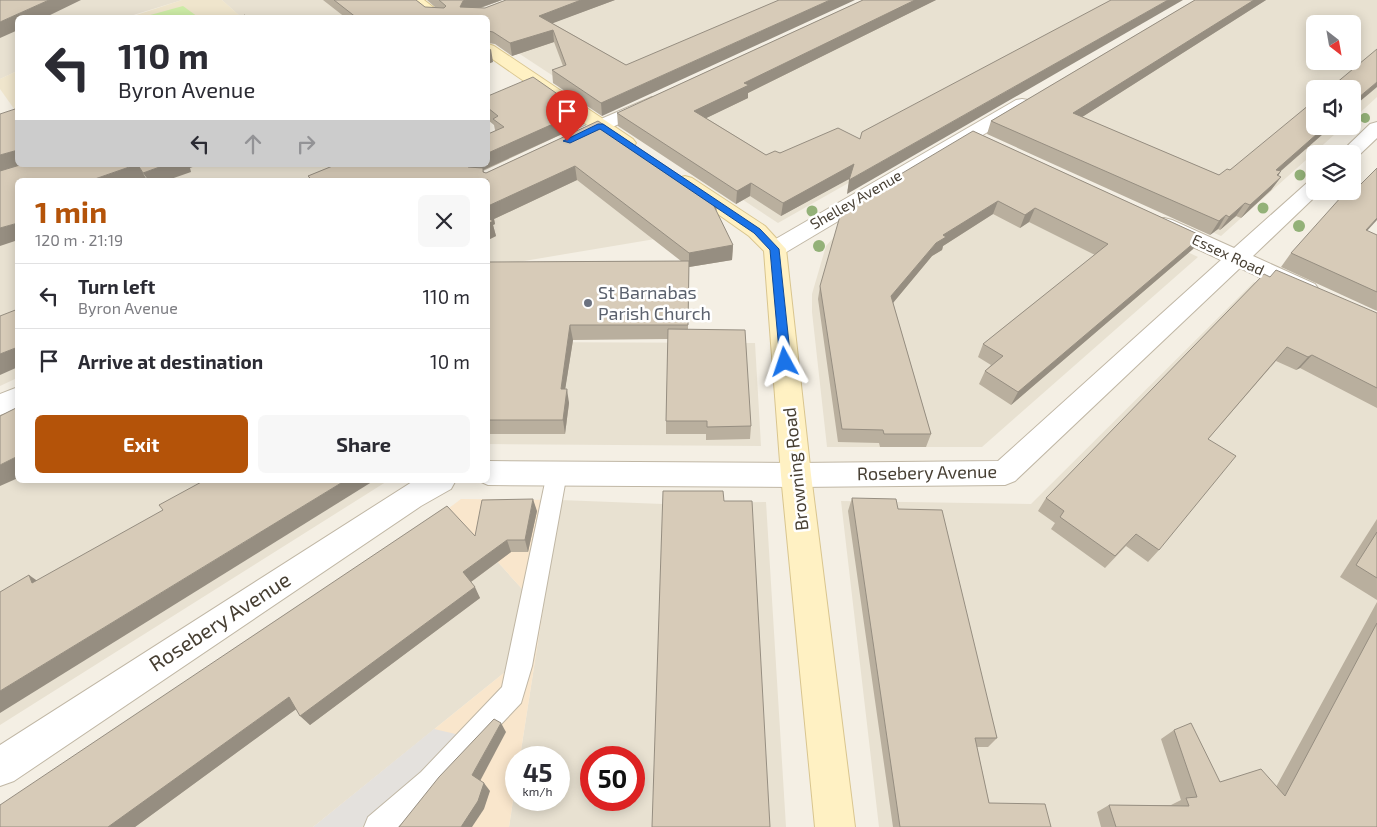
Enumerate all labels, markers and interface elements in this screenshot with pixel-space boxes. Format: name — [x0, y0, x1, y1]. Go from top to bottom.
north arrow — [1306, 15, 1361, 70]
map controls — [1306, 15, 1361, 200]
text: 110 m — [118, 34, 209, 76]
icon: left — [35, 35, 100, 100]
text: Byron Avenue — [118, 76, 255, 102]
button: sound — [1306, 80, 1361, 135]
pin — [546, 90, 588, 141]
icon: arrive — [553, 97, 581, 125]
icon: left — [186, 130, 214, 158]
icon: ahead — [239, 130, 267, 158]
icon: right — [292, 130, 320, 158]
button: layers — [1306, 145, 1361, 200]
street label: Shelley Avenue — [806, 166, 905, 233]
text: 1 min — [35, 193, 107, 229]
button: close — [418, 195, 470, 247]
text: 120 m · 21:19 — [35, 230, 123, 249]
street label: Essex Road — [1189, 230, 1267, 279]
text: Turn left — [78, 275, 155, 298]
place label: St Barnabas Parish Church — [598, 281, 711, 324]
icon: left — [35, 282, 63, 310]
text: 110 m — [423, 285, 470, 308]
marker: St Barnabas Parish Church — [582, 297, 594, 309]
text: Byron Avenue — [78, 298, 178, 317]
position arrow — [758, 335, 810, 387]
icon: arrive — [35, 347, 63, 375]
text: Arrive at destination — [78, 350, 263, 373]
text: 10 m — [430, 350, 470, 373]
street label: Browning Road — [778, 406, 812, 532]
button: Exit — [35, 415, 248, 473]
button: Share — [258, 415, 470, 473]
street label: Rosebery Avenue — [857, 460, 997, 484]
street label: Rosebery Avenue — [144, 566, 295, 676]
speed limit sign: 50 — [580, 746, 645, 811]
text: 45 — [523, 757, 552, 787]
text: km/h — [523, 784, 552, 798]

